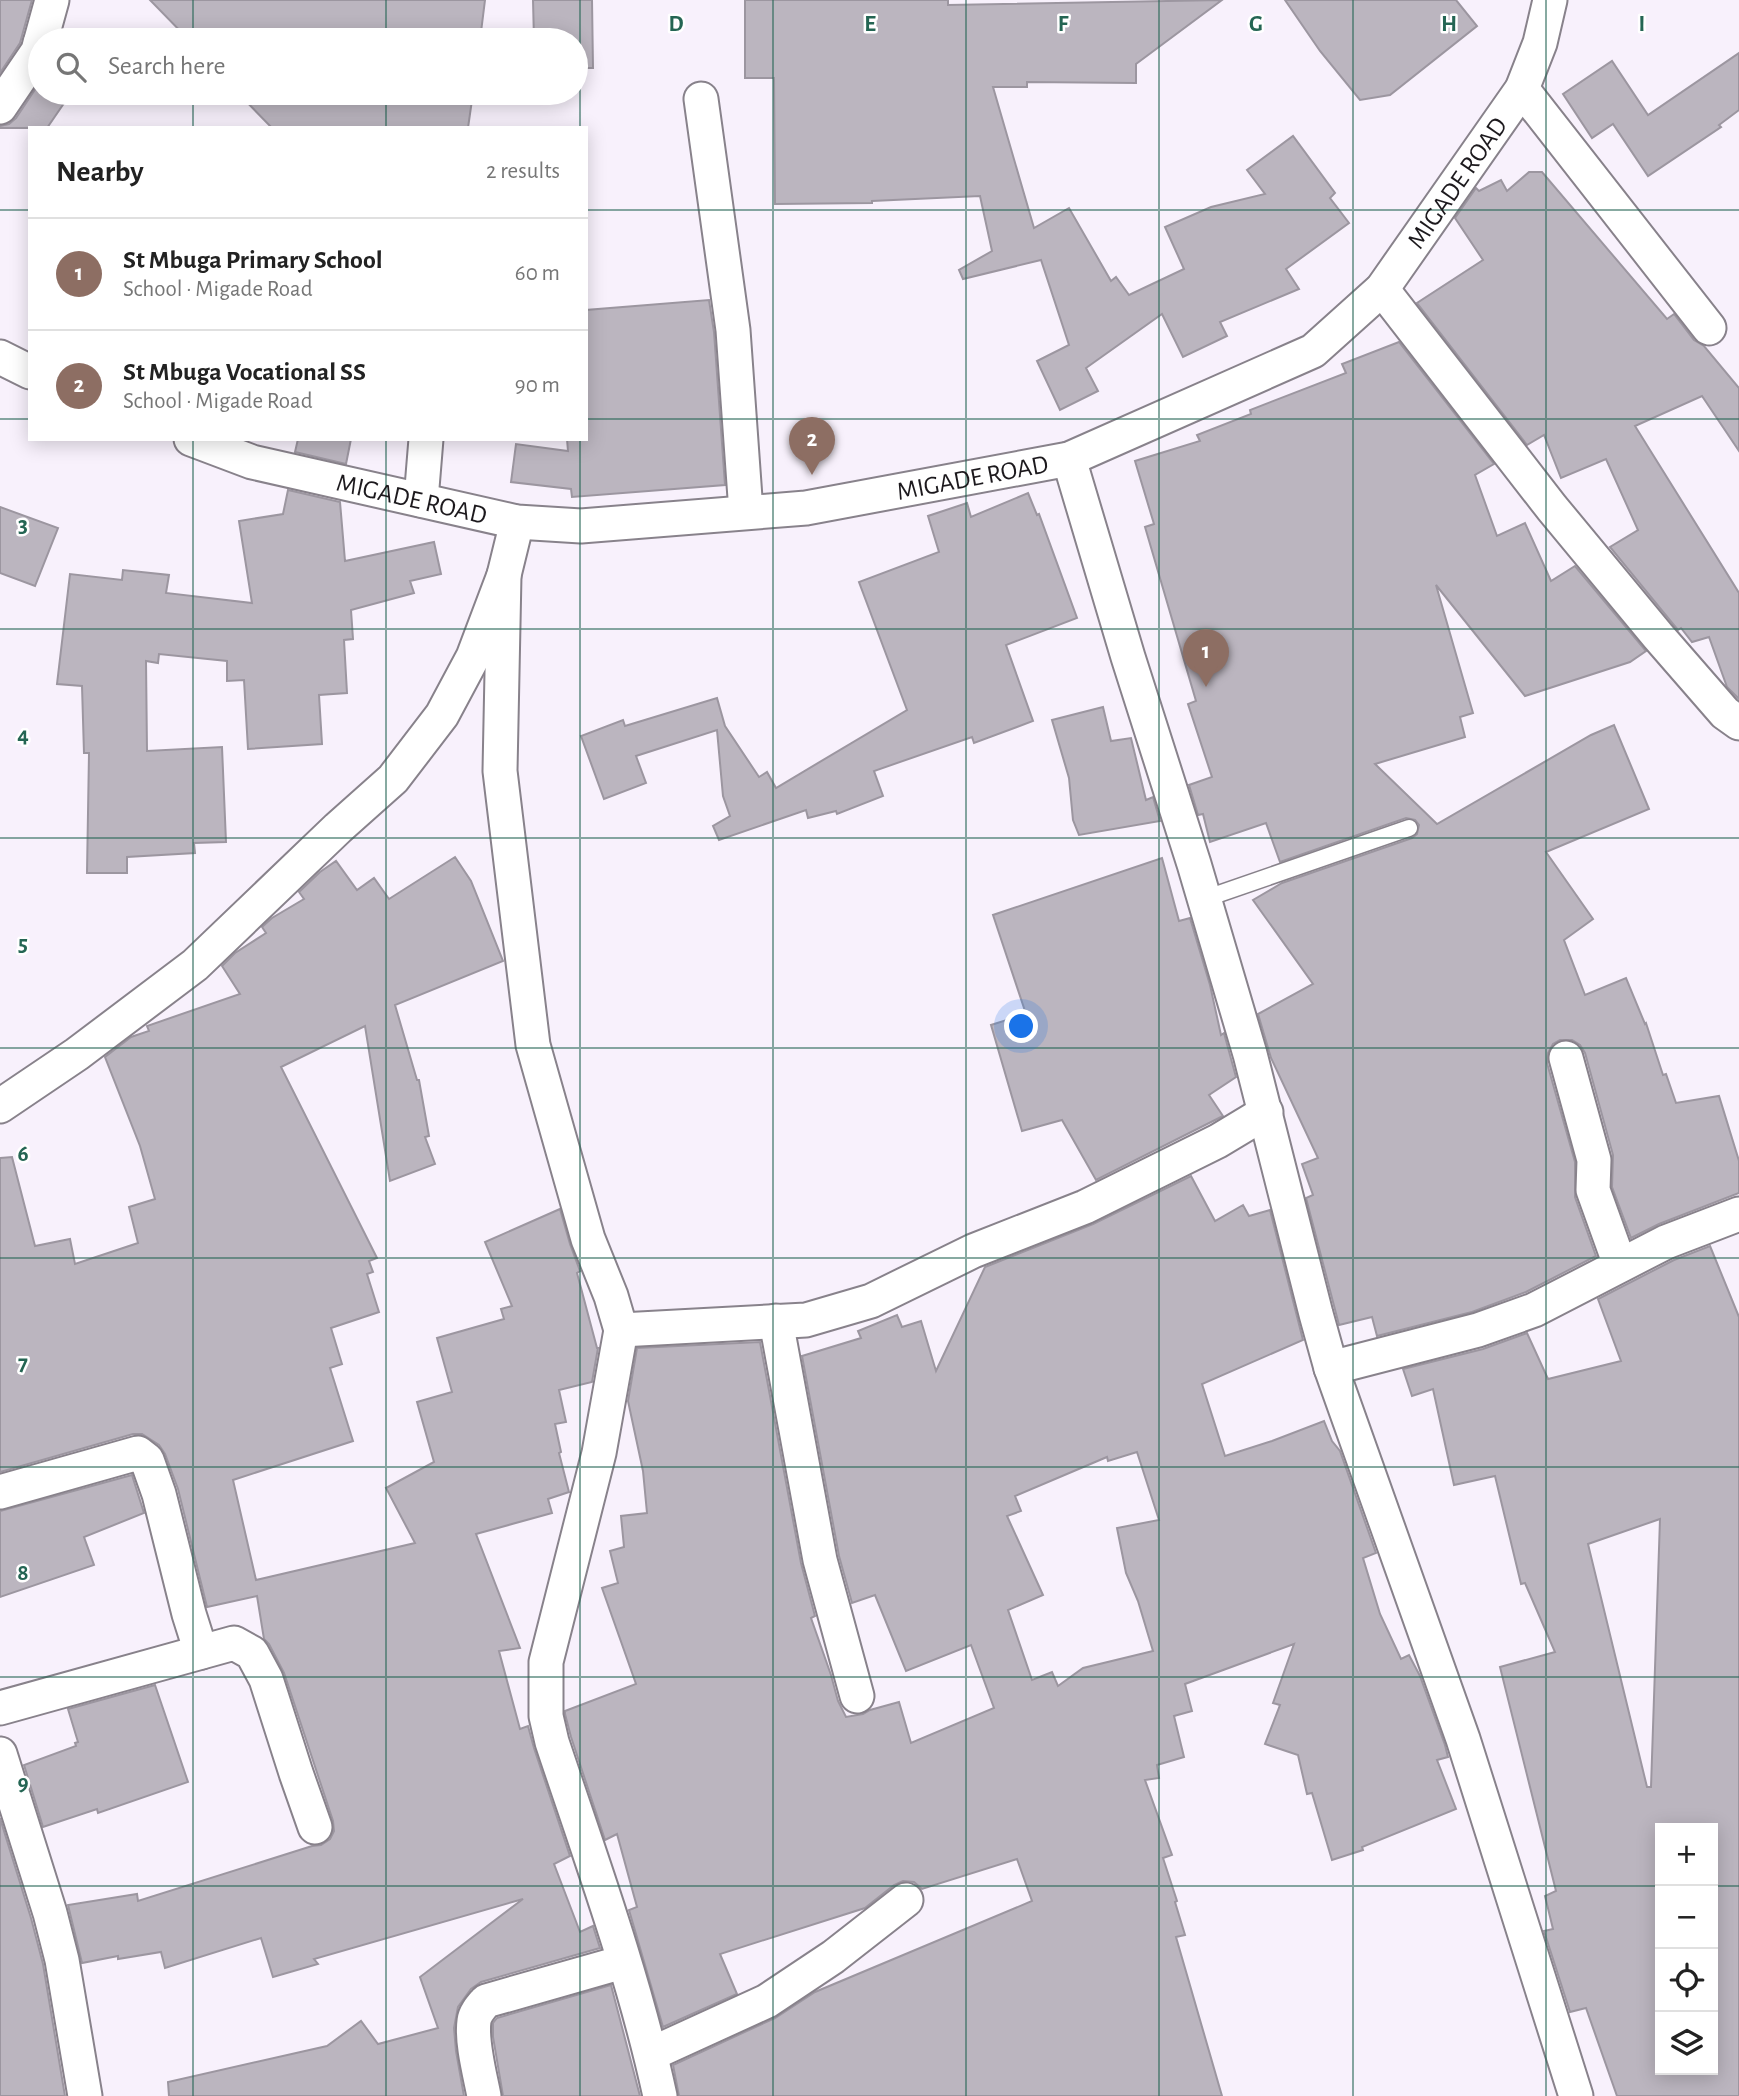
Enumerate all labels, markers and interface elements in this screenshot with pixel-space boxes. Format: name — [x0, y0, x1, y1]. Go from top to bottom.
text: D — [668, 13, 684, 36]
text: E — [864, 13, 876, 36]
text: F — [1058, 13, 1069, 36]
text: G — [1249, 13, 1263, 36]
text: H — [1441, 13, 1457, 36]
text: I — [1639, 13, 1645, 36]
search box — [28, 28, 588, 105]
icon: search — [52, 48, 90, 86]
text: Search here — [108, 53, 226, 79]
street label: MIGADE ROAD — [1403, 113, 1512, 253]
text: Nearby — [56, 157, 144, 187]
text: 2 results — [486, 160, 560, 183]
text: St Mbuga Primary School — [123, 247, 383, 273]
text: 1 — [75, 262, 83, 285]
text: 60 m — [515, 262, 560, 285]
text: School · Migade Road — [123, 278, 313, 301]
text: St Mbuga Vocational SS — [123, 359, 366, 385]
text: 2 — [74, 374, 84, 397]
text: 90 m — [515, 374, 560, 397]
text: School · Migade Road — [123, 390, 313, 413]
pin: 2 — [789, 417, 835, 475]
street label: MIGADE ROAD — [895, 451, 1050, 505]
street label: MIGADE ROAD — [334, 470, 489, 529]
text: 3 — [18, 514, 28, 537]
pin: 1 — [1183, 629, 1229, 687]
text: 4 — [17, 724, 29, 747]
text: 5 — [18, 933, 28, 956]
your location — [1004, 1009, 1038, 1043]
text: 6 — [17, 1143, 29, 1166]
text: 7 — [18, 1352, 28, 1375]
text: 8 — [17, 1562, 29, 1585]
text: 9 — [17, 1772, 29, 1795]
map controls — [1655, 1823, 1718, 2075]
button: + — [1655, 1823, 1718, 1886]
button: − — [1655, 1886, 1718, 1949]
button: locate — [1655, 1949, 1718, 2012]
button: layers — [1655, 2012, 1718, 2075]

